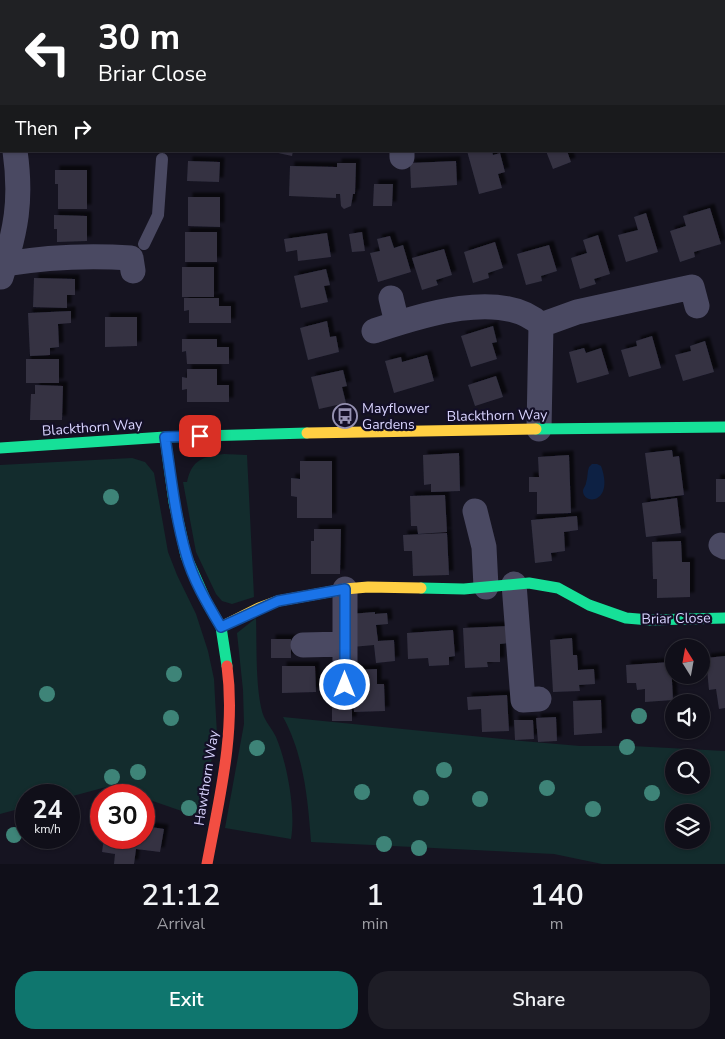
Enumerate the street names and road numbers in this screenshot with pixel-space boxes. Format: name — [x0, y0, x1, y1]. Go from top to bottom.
street label: Blackthorn Way — [446, 405, 548, 426]
street label: Blackthorn Way — [41, 414, 144, 440]
street label: Briar Close — [641, 608, 711, 629]
street label: Hawthorn Way — [190, 728, 224, 827]

